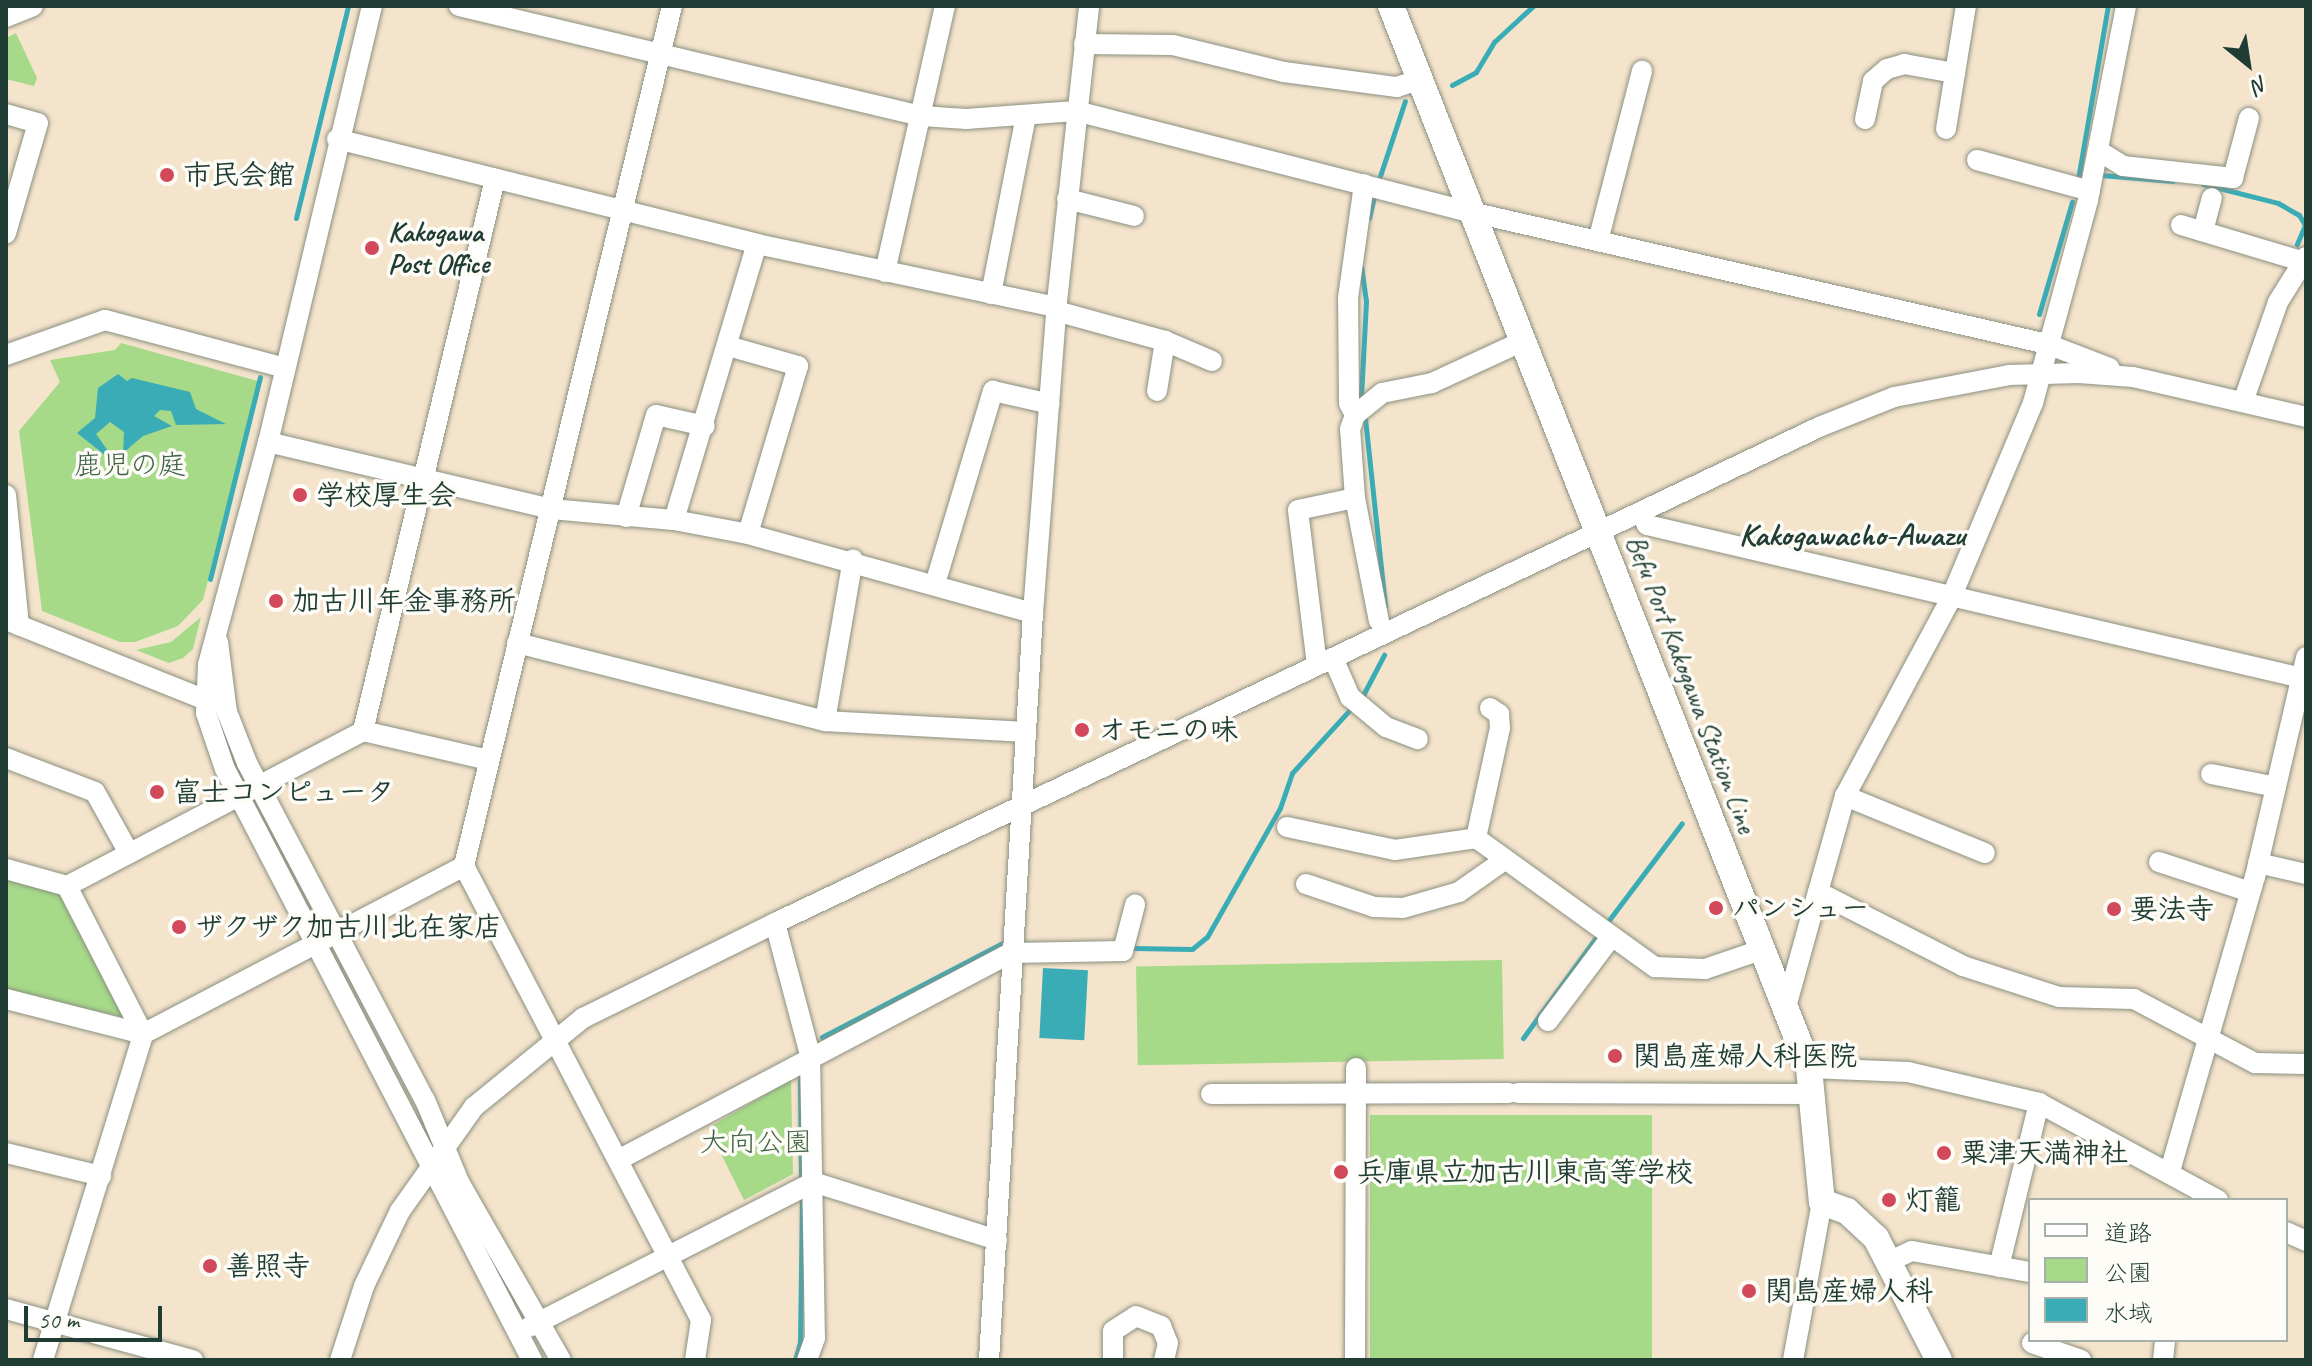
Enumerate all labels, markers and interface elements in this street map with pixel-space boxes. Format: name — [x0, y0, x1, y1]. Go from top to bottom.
north arrow — [2208, 24, 2288, 104]
text: N — [2247, 69, 2273, 100]
place label: 市民会館 — [183, 158, 295, 192]
marker: 市民会館 — [158, 166, 176, 184]
place label: Kakogawa Post Office — [388, 215, 488, 281]
marker: Kakogawa Post Office — [363, 239, 381, 257]
park label: 鹿児の庭 — [74, 448, 186, 482]
place label: 学校厚生会 — [316, 478, 456, 512]
marker: 学校厚生会 — [291, 486, 309, 504]
district label: Kakogawacho-Awazu — [1739, 516, 1965, 554]
street label: Befu Port Kakogawa Station Line — [1619, 531, 1763, 837]
place label: 加古川年金事務所 — [292, 584, 516, 618]
marker: 加古川年金事務所 — [267, 592, 285, 610]
place label: オモニの味 — [1098, 713, 1238, 747]
marker: オモニの味 — [1073, 721, 1091, 739]
place label: 富士コンピュータ — [173, 775, 396, 809]
marker: 富士コンピュータ — [148, 783, 166, 801]
place label: パンシュー — [1732, 891, 1871, 925]
place label: 要法寺 — [2130, 892, 2214, 926]
marker: パンシュー — [1707, 899, 1725, 917]
marker: 要法寺 — [2105, 900, 2123, 918]
place label: ザクザク加古川北在家店 — [195, 910, 503, 944]
marker: ザクザク加古川北在家店 — [170, 918, 188, 936]
place label: 関島産婦人科医院 — [1633, 1039, 1857, 1073]
marker: 関島産婦人科医院 — [1604, 1045, 1626, 1067]
park label: 大向公園 — [700, 1125, 812, 1159]
place label: 粟津天満神社 — [1960, 1136, 2128, 1170]
marker: 粟津天満神社 — [1935, 1144, 1953, 1162]
place label: 兵庫県立加古川東高等学校 — [1357, 1155, 1693, 1189]
marker: 兵庫県立加古川東高等学校 — [1332, 1163, 1350, 1181]
place label: 灯籠 — [1905, 1183, 1961, 1217]
marker: 灯籠 — [1880, 1191, 1898, 1209]
legend — [2028, 1198, 2288, 1342]
text: 道路 — [2104, 1218, 2152, 1248]
place label: 善照寺 — [226, 1249, 310, 1283]
marker: 善照寺 — [201, 1257, 219, 1275]
text: 公園 — [2104, 1258, 2152, 1288]
place label: 関島産婦人科 — [1765, 1274, 1933, 1308]
marker: 関島産婦人科 — [1740, 1282, 1758, 1300]
scale bar — [28, 1290, 166, 1340]
text: 水域 — [2104, 1298, 2152, 1328]
text: 50 m — [38, 1305, 79, 1335]

